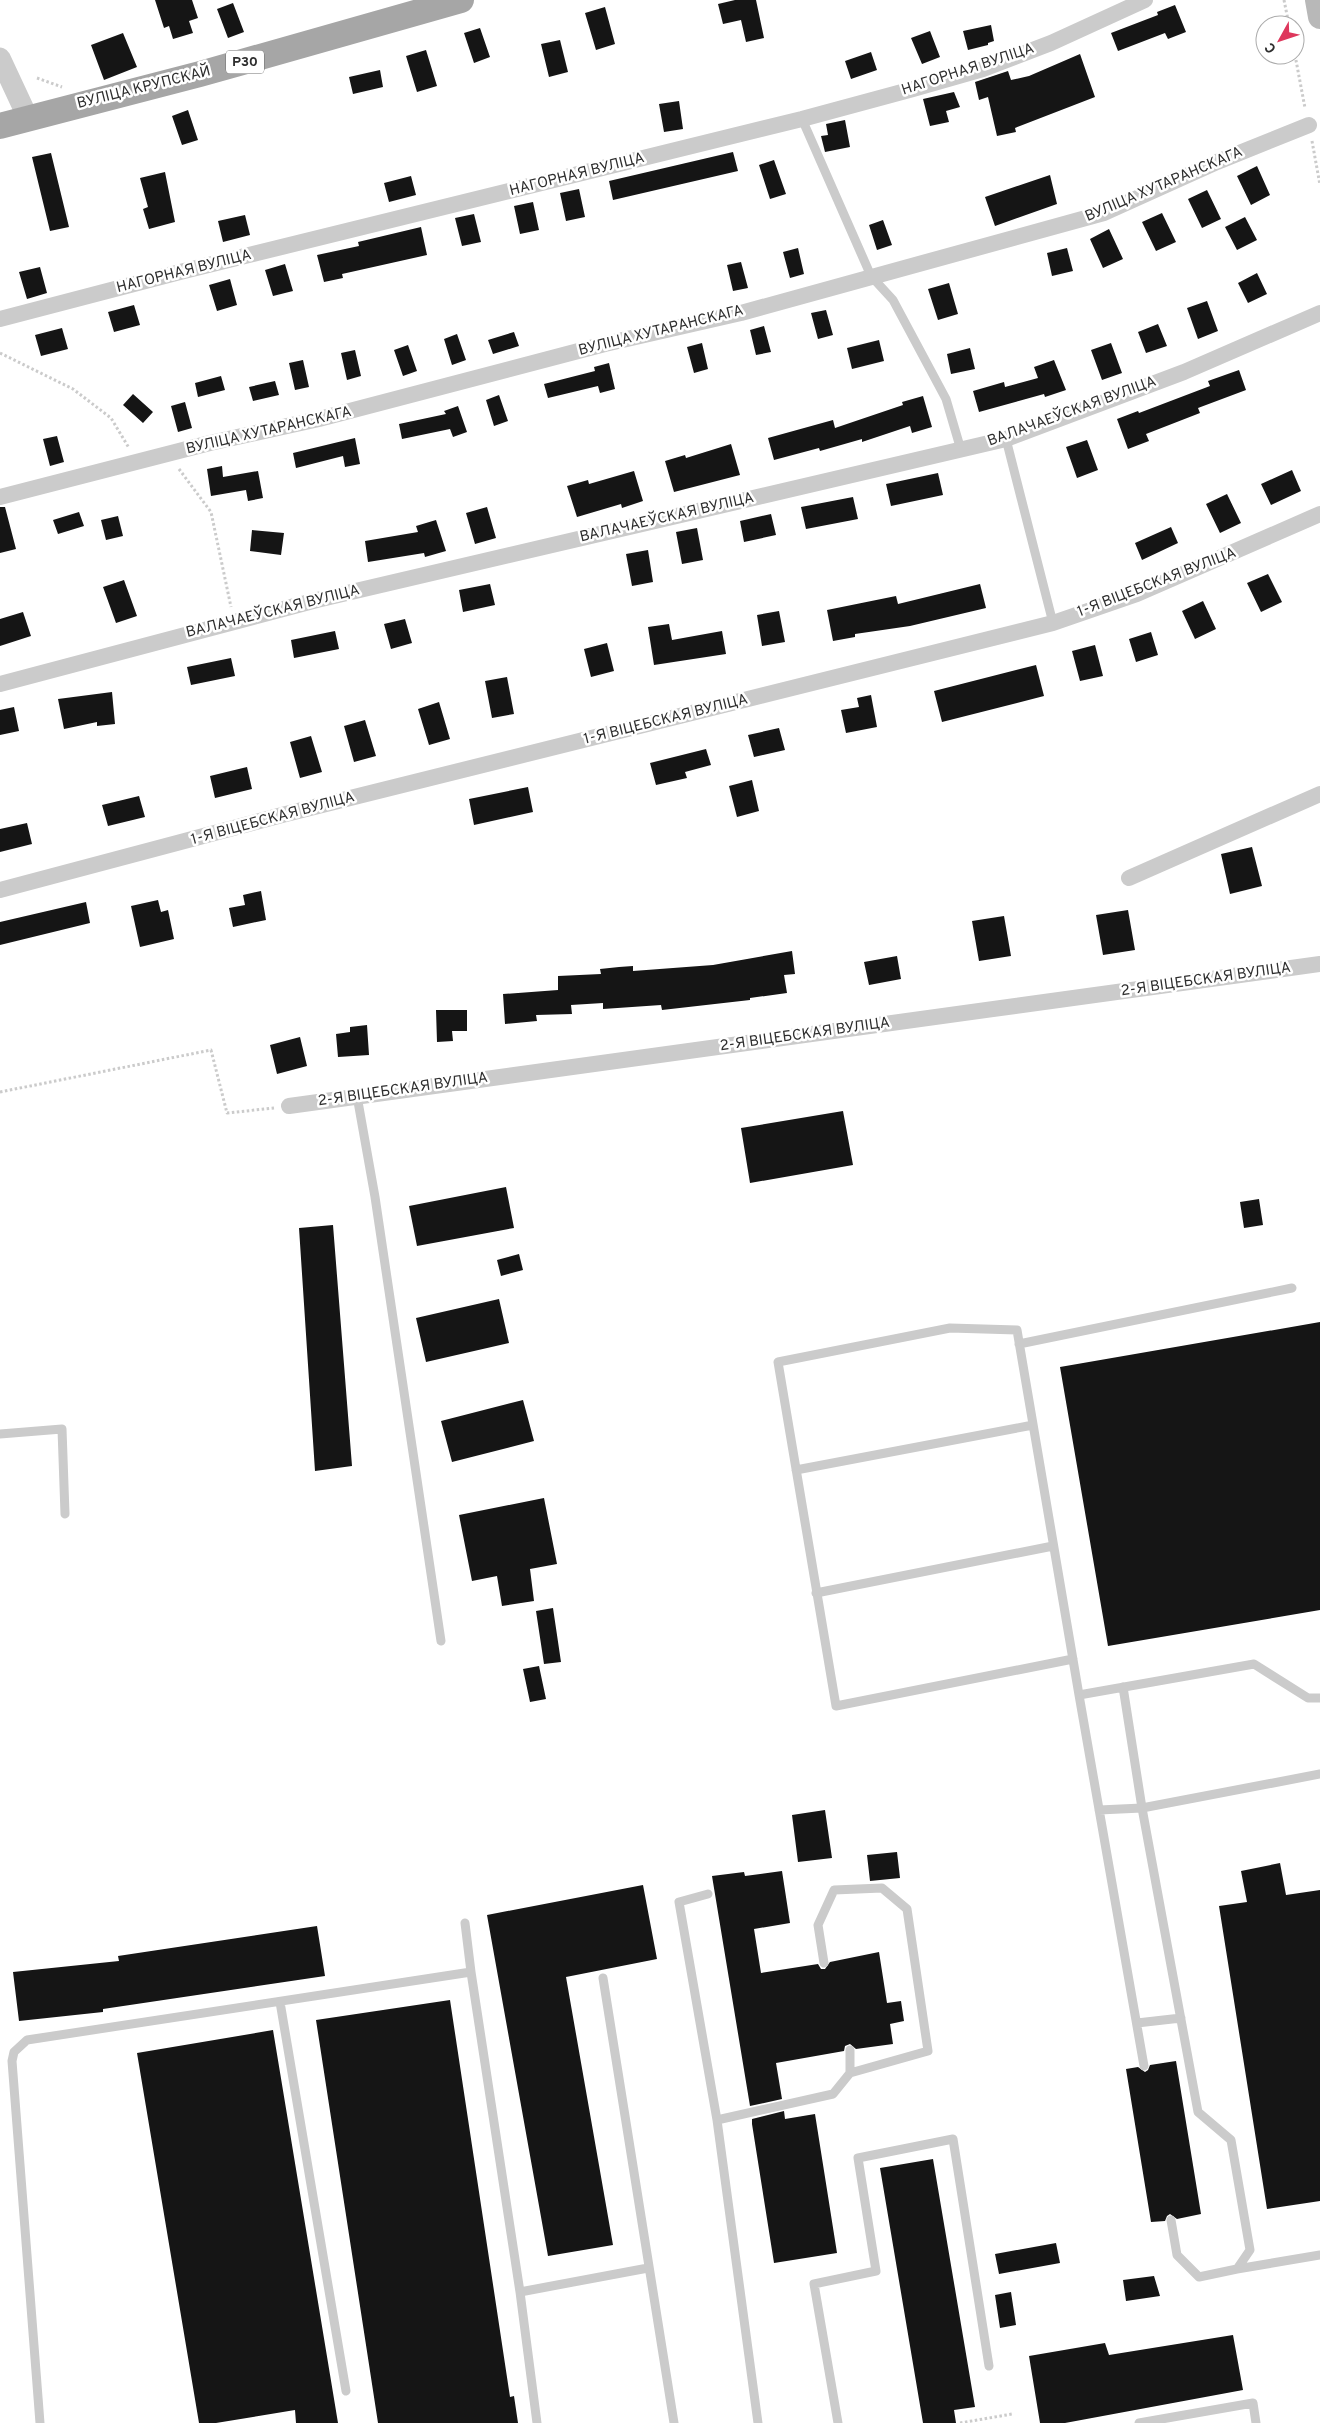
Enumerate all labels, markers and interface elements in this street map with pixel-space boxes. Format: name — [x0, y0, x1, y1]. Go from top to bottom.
north arrow — [1255, 15, 1305, 65]
text: С — [1262, 38, 1281, 56]
street label: НАГОРНАЯ ВУЛІЦА — [899, 40, 1037, 100]
road number: Р30 — [226, 51, 264, 74]
street label: ВУЛІЦА КРУПСКАЙ — [75, 60, 213, 114]
street label: ВУЛІЦА ХУТАРАНСКАГА — [1082, 143, 1246, 227]
street label: НАГОРНАЯ ВУЛІЦА — [508, 149, 646, 201]
street label: НАГОРНАЯ ВУЛІЦА — [115, 246, 253, 298]
street label: ВУЛІЦА ХУТАРАНСКАГА — [577, 301, 745, 361]
street label: ВАЛАЧАЕЎСКАЯ ВУЛІЦА — [984, 371, 1159, 451]
street label: ВУЛІЦА ХУТАРАНСКАГА — [184, 403, 354, 459]
street label: ВАЛАЧАЕЎСКАЯ ВУЛІЦА — [578, 487, 756, 547]
street label: 1-Я ВІЦЕБСКАЯ ВУЛІЦА — [1075, 544, 1239, 622]
street label: ВАЛАЧАЕЎСКАЯ ВУЛІЦА — [184, 579, 362, 643]
street label: 1-Я ВІЦЕБСКАЯ ВУЛІЦА — [582, 690, 750, 750]
street label: 1-Я ВІЦЕБСКАЯ ВУЛІЦА — [189, 788, 357, 850]
street label: 2-Я ВІЦЕБСКАЯ ВУЛІЦА — [1120, 959, 1292, 1001]
street label: 2-Я ВІЦЕБСКАЯ ВУЛІЦА — [719, 1014, 891, 1056]
street label: 2-Я ВІЦЕБСКАЯ ВУЛІЦА — [317, 1069, 489, 1111]

